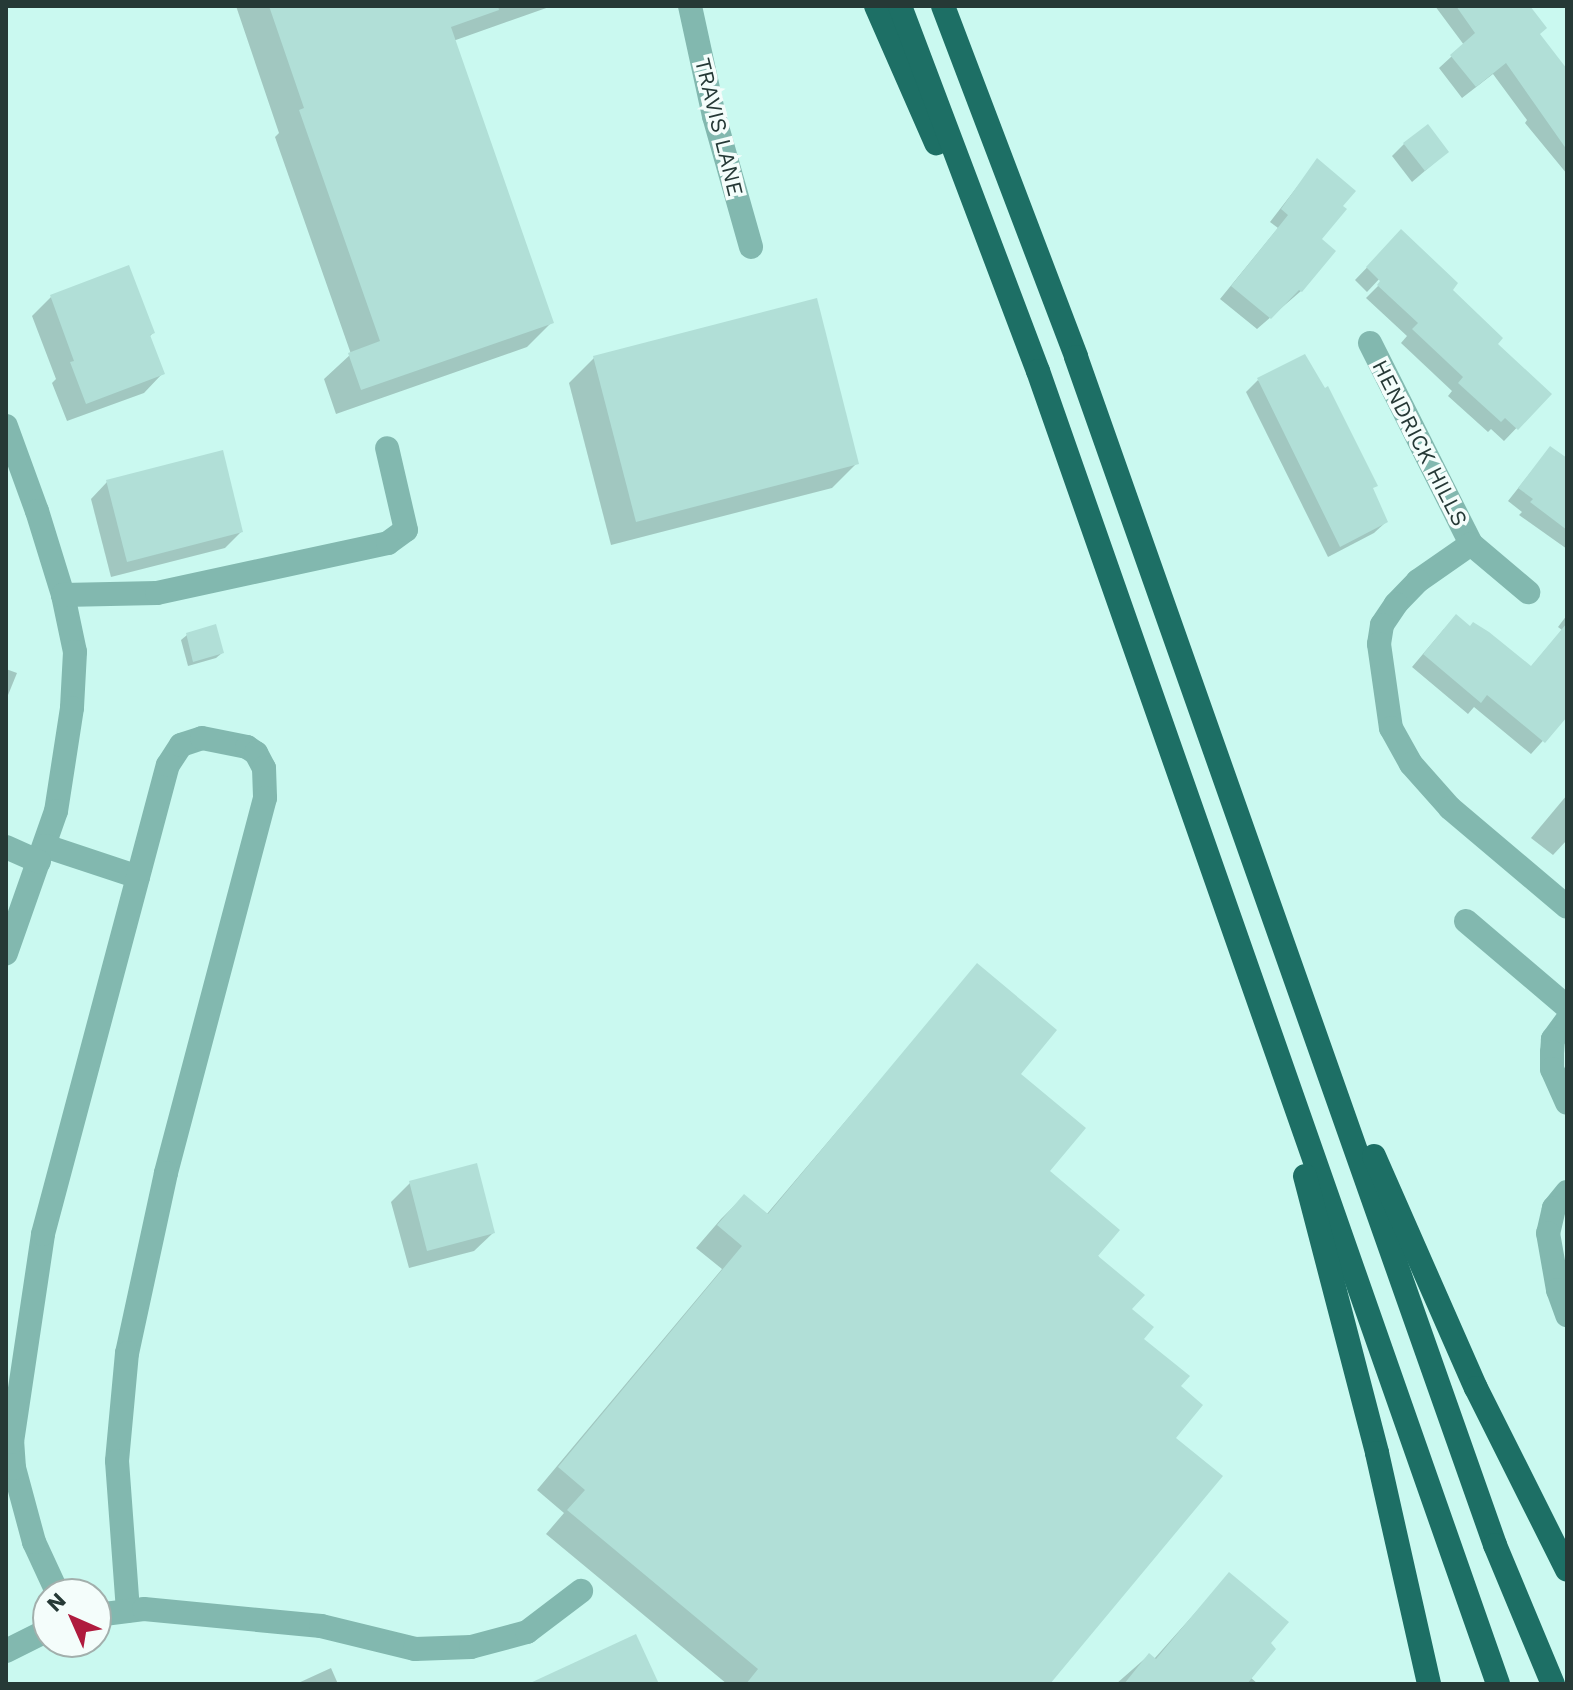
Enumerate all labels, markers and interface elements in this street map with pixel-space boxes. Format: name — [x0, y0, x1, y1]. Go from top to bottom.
street label: TRAVIS LANE — [689, 55, 749, 199]
street label: HENDRICK HILLS — [1367, 355, 1473, 531]
north arrow — [32, 1578, 112, 1658]
text: N — [41, 1587, 71, 1617]

